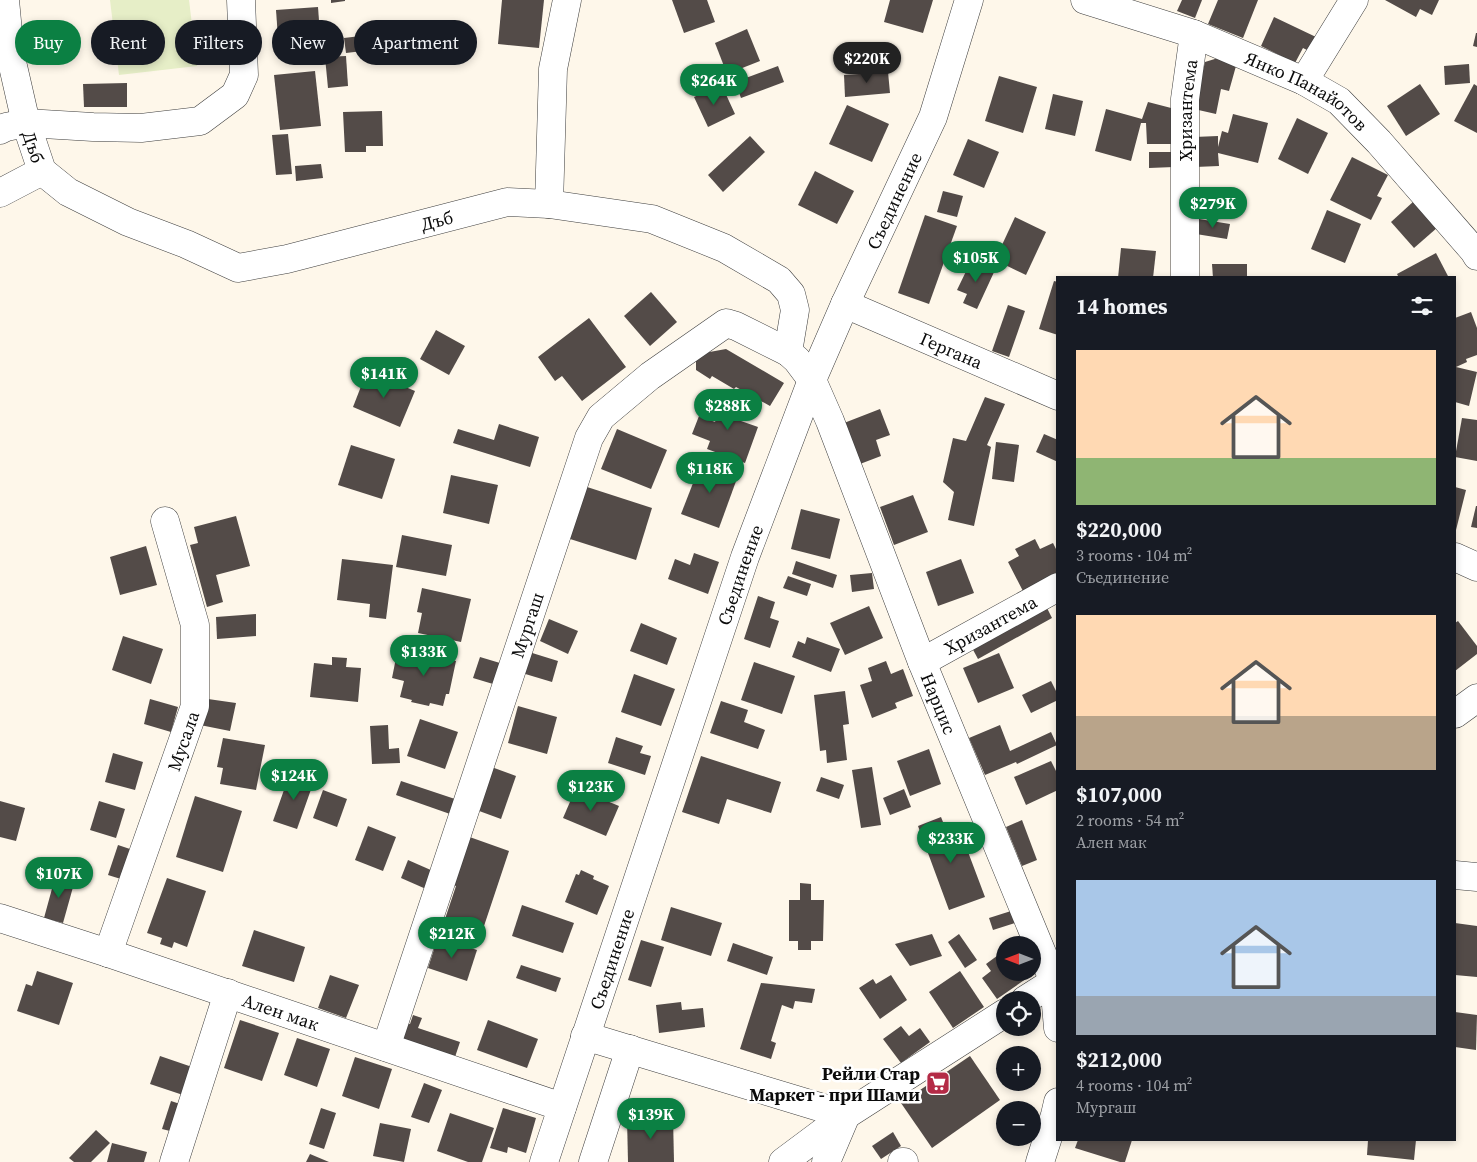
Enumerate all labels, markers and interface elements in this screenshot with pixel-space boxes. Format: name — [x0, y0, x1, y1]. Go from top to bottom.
chip: Buy — [15, 20, 81, 65]
chip: Rent — [91, 20, 165, 65]
chip: Filters — [175, 20, 262, 65]
chip: New — [272, 20, 344, 65]
chip: Apartment — [354, 20, 477, 65]
pin: $220K — [832, 42, 902, 84]
street label: Янко Панайотов — [1241, 45, 1374, 136]
text: $220K — [844, 47, 890, 69]
street label: Хризантема — [1172, 57, 1203, 161]
pin: $264K — [679, 64, 749, 106]
text: $264K — [691, 69, 737, 91]
street label: Дъб — [17, 127, 51, 166]
street label: Съединение — [860, 148, 927, 253]
pin: $279K — [1178, 186, 1248, 229]
text: $279K — [1190, 192, 1236, 214]
street label: Дъб — [418, 204, 456, 236]
pin: $105K — [941, 240, 1011, 283]
text: $105K — [953, 246, 999, 268]
text: 14 homes — [1076, 292, 1168, 321]
icon: filters — [1408, 292, 1436, 320]
street label: Гергана — [916, 325, 988, 375]
pin: $141K — [349, 356, 419, 399]
text: $141K — [361, 362, 407, 384]
icon: home — [1211, 382, 1301, 472]
pin: $288K — [693, 388, 763, 431]
text: $288K — [705, 394, 751, 416]
pin: $118K — [675, 452, 745, 494]
text: $118K — [687, 457, 733, 479]
text: $220,000 — [1076, 515, 1162, 544]
street label: Съединение — [711, 521, 769, 628]
text: 3 rooms · 104 m² — [1076, 544, 1192, 566]
text: Съединение — [1076, 566, 1169, 588]
street label: Хризантема — [939, 588, 1042, 660]
street label: Мургаш — [504, 589, 549, 661]
pin: $133K — [389, 634, 459, 677]
text: $133K — [401, 640, 447, 662]
icon: home — [1211, 647, 1301, 737]
street label: Нарцис — [915, 669, 963, 738]
street label: Мусала — [161, 707, 205, 774]
pin: $124K — [259, 758, 329, 801]
text: $124K — [271, 764, 317, 786]
pin: $123K — [556, 770, 626, 812]
text: $123K — [568, 775, 614, 797]
text: $107,000 — [1076, 780, 1162, 809]
text: 2 rooms · 54 m² — [1076, 809, 1184, 831]
pin: $233K — [916, 822, 986, 864]
text: $233K — [928, 827, 974, 849]
text: Ален мак — [1076, 831, 1147, 853]
pin: $107K — [24, 856, 94, 899]
text: $107K — [36, 862, 82, 884]
street label: Съединение — [583, 905, 640, 1013]
icon: home — [1211, 912, 1301, 1002]
pin: $212K — [417, 916, 487, 959]
text: $212K — [429, 922, 475, 944]
north arrow — [996, 936, 1041, 981]
map controls — [996, 936, 1041, 1146]
street label: Ален мак — [239, 987, 322, 1036]
button: locate — [996, 991, 1041, 1036]
text: $212,000 — [1076, 1045, 1162, 1074]
button: + — [996, 1046, 1041, 1091]
place label: Рейли Стар Маркет - при Шами — [749, 1061, 920, 1107]
supermarket icon: Рейли Стар Маркет - при Шами — [925, 1070, 951, 1096]
text: 4 rooms · 104 m² — [1076, 1074, 1192, 1096]
text: Мургаш — [1076, 1096, 1136, 1118]
pin: $139K — [616, 1098, 686, 1140]
button: − — [996, 1101, 1041, 1146]
text: $139K — [628, 1103, 674, 1125]

